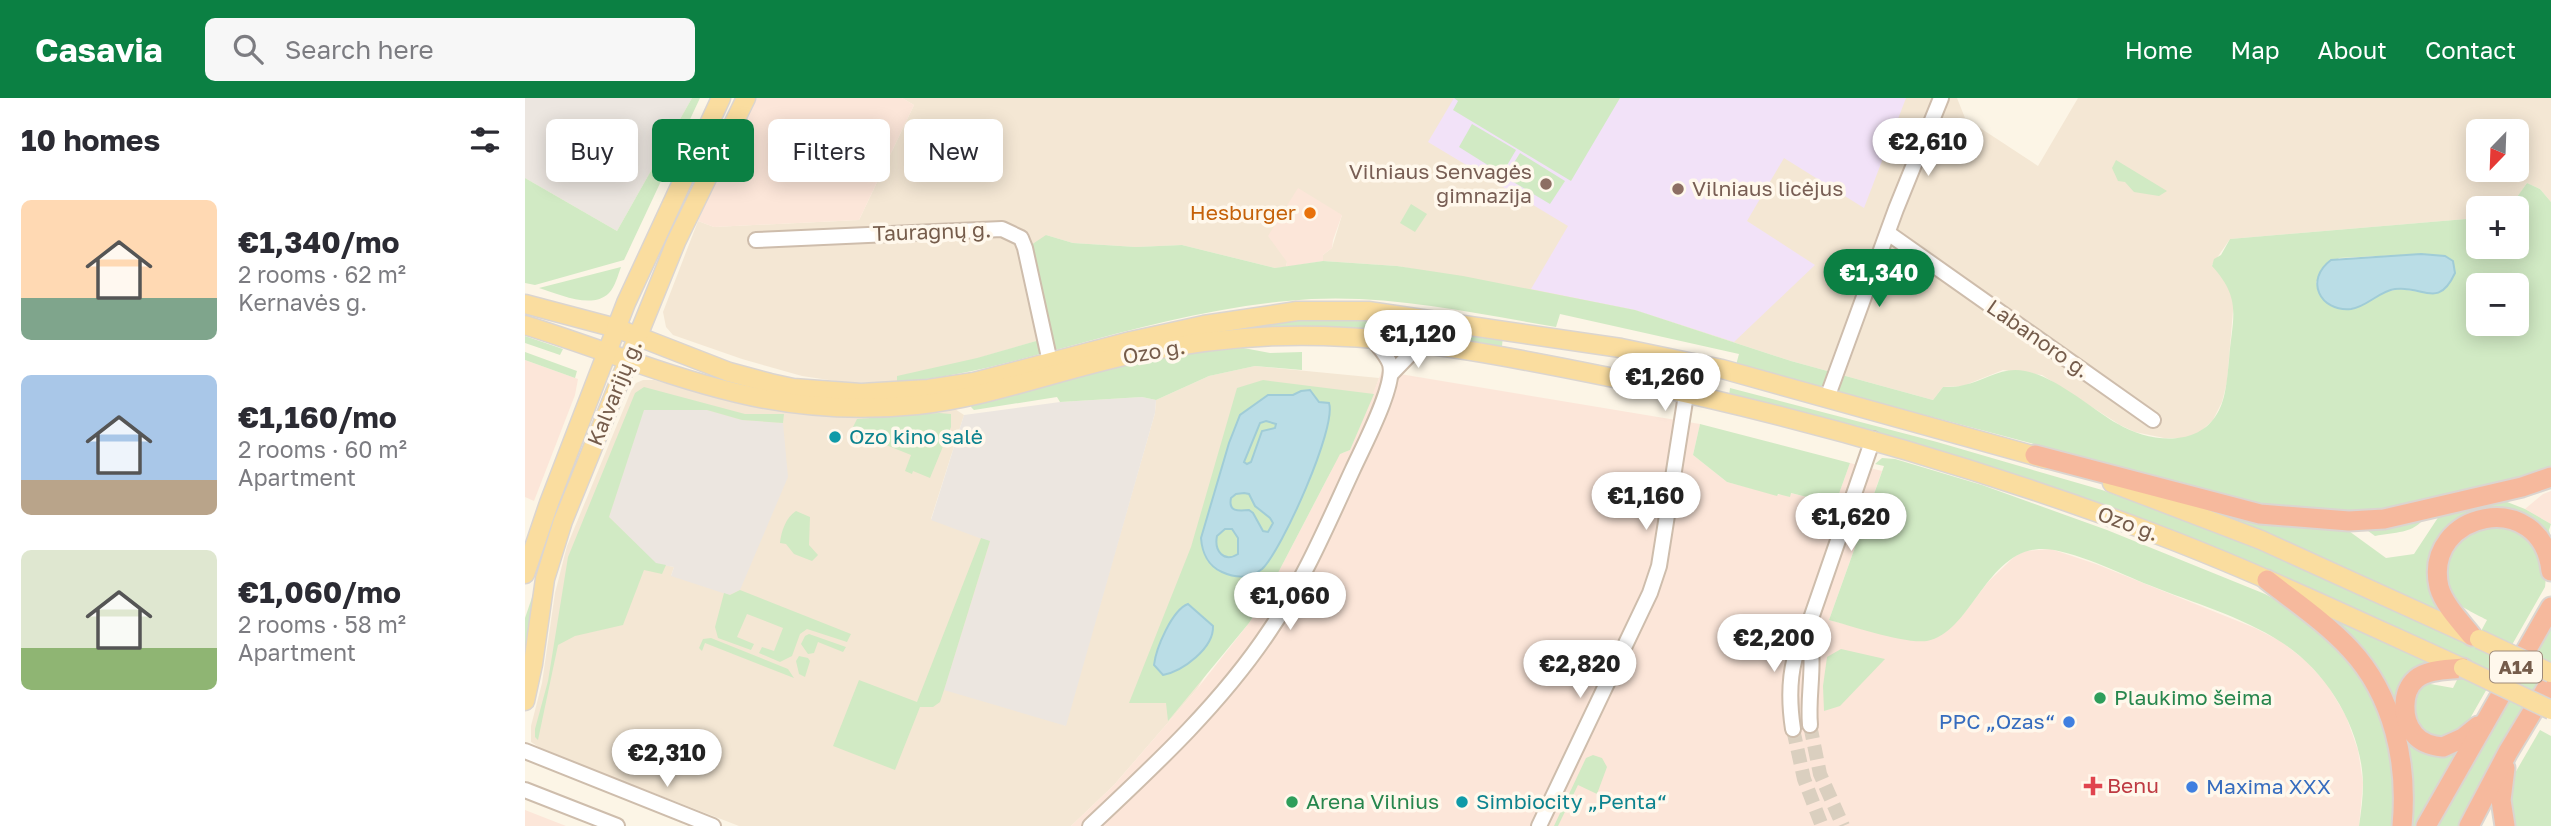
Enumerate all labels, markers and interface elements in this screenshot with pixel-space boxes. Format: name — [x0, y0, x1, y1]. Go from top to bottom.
search box — [205, 18, 695, 81]
text: Casavia — [35, 30, 163, 69]
icon: search — [229, 30, 267, 68]
text: Search here — [285, 34, 434, 65]
text: Home — [2125, 35, 2193, 64]
text: Map — [2231, 35, 2280, 64]
text: About — [2318, 35, 2387, 64]
text: Contact — [2425, 35, 2516, 64]
pin: €2,610 — [1871, 118, 1985, 178]
chip: Buy — [546, 119, 638, 182]
chip: Rent — [652, 119, 754, 182]
chip: Filters — [768, 119, 890, 182]
chip: New — [904, 119, 1003, 182]
north arrow — [2466, 119, 2529, 182]
map controls — [2466, 119, 2529, 336]
icon: filters — [466, 121, 504, 159]
text: 10 homes — [21, 122, 160, 158]
text: €2,610 — [1888, 127, 1968, 155]
place label: Vilniaus Senvagės gimnazija — [1349, 158, 1532, 208]
place label: Vilniaus licėjus — [1692, 175, 1843, 201]
marker: Vilniaus Senvagės gimnazija — [1538, 176, 1554, 192]
marker: Vilniaus licėjus — [1670, 181, 1686, 197]
button: + — [2466, 196, 2529, 259]
place label: Hesburger — [1190, 199, 1296, 225]
marker: Hesburger — [1302, 205, 1318, 221]
street label: Tauragnų g. — [872, 216, 992, 246]
text: €1,340/mo — [238, 224, 399, 260]
icon: home — [77, 228, 161, 312]
pin: €1,340 — [1822, 250, 1936, 309]
text: €1,340 — [1840, 258, 1918, 286]
text: 2 rooms · 62 m² — [238, 260, 406, 288]
button: − — [2466, 273, 2529, 336]
text: Kernavės g. — [238, 288, 367, 316]
street label: Labanoro g. — [1982, 293, 2095, 383]
pin: €1,120 — [1361, 310, 1475, 370]
text: €1,120 — [1380, 319, 1456, 347]
street label: Ozo g. — [1120, 333, 1187, 369]
street label: Kalvarijų g. — [581, 336, 647, 449]
pin: €1,260 — [1608, 354, 1722, 413]
text: €1,260 — [1625, 362, 1705, 390]
text: €1,160/mo — [238, 399, 397, 435]
icon: home — [77, 403, 161, 487]
place label: Ozo kino salė — [849, 423, 983, 449]
marker: Ozo kino salė — [827, 429, 843, 445]
text: 2 rooms · 60 m² — [238, 435, 407, 463]
text: Apartment — [238, 463, 356, 491]
pin: €1,160 — [1589, 472, 1703, 532]
text: €1,160 — [1608, 481, 1684, 509]
pin: €1,620 — [1794, 494, 1908, 553]
street label: Ozo g. — [2094, 500, 2162, 546]
text: €1,620 — [1811, 502, 1891, 530]
pin: €1,060 — [1233, 573, 1347, 632]
text: €1,060/mo — [238, 574, 401, 610]
icon: home — [77, 578, 161, 662]
text: €1,060 — [1250, 581, 1330, 609]
text: 2 rooms · 58 m² — [238, 610, 406, 638]
pin: €2,200 — [1717, 614, 1831, 674]
text: €2,200 — [1733, 623, 1815, 651]
text: Apartment — [238, 638, 356, 666]
pin: €2,820 — [1523, 640, 1637, 700]
text: €2,820 — [1539, 649, 1621, 677]
road number: A14 — [2490, 652, 2542, 682]
place label: Plaukimo šeima — [2114, 684, 2272, 710]
marker: Plaukimo šeima — [2092, 690, 2108, 706]
place label: PPC „Ozas“ — [1939, 708, 2055, 734]
marker: PPC „Ozas“ — [2061, 714, 2077, 730]
pin: €2,310 — [610, 730, 724, 789]
text: €2,310 — [628, 738, 706, 766]
place label: Benu — [2107, 772, 2159, 798]
place label: Maxima XXX — [2206, 773, 2331, 799]
marker: Benu — [2085, 778, 2101, 794]
marker: Maxima XXX — [2184, 779, 2200, 795]
place label: Arena Vilnius — [1306, 788, 1439, 814]
place label: Simbiocity „Penta“ — [1476, 788, 1667, 814]
marker: Arena Vilnius — [1284, 794, 1300, 810]
marker: Simbiocity „Penta“ — [1454, 794, 1470, 810]

